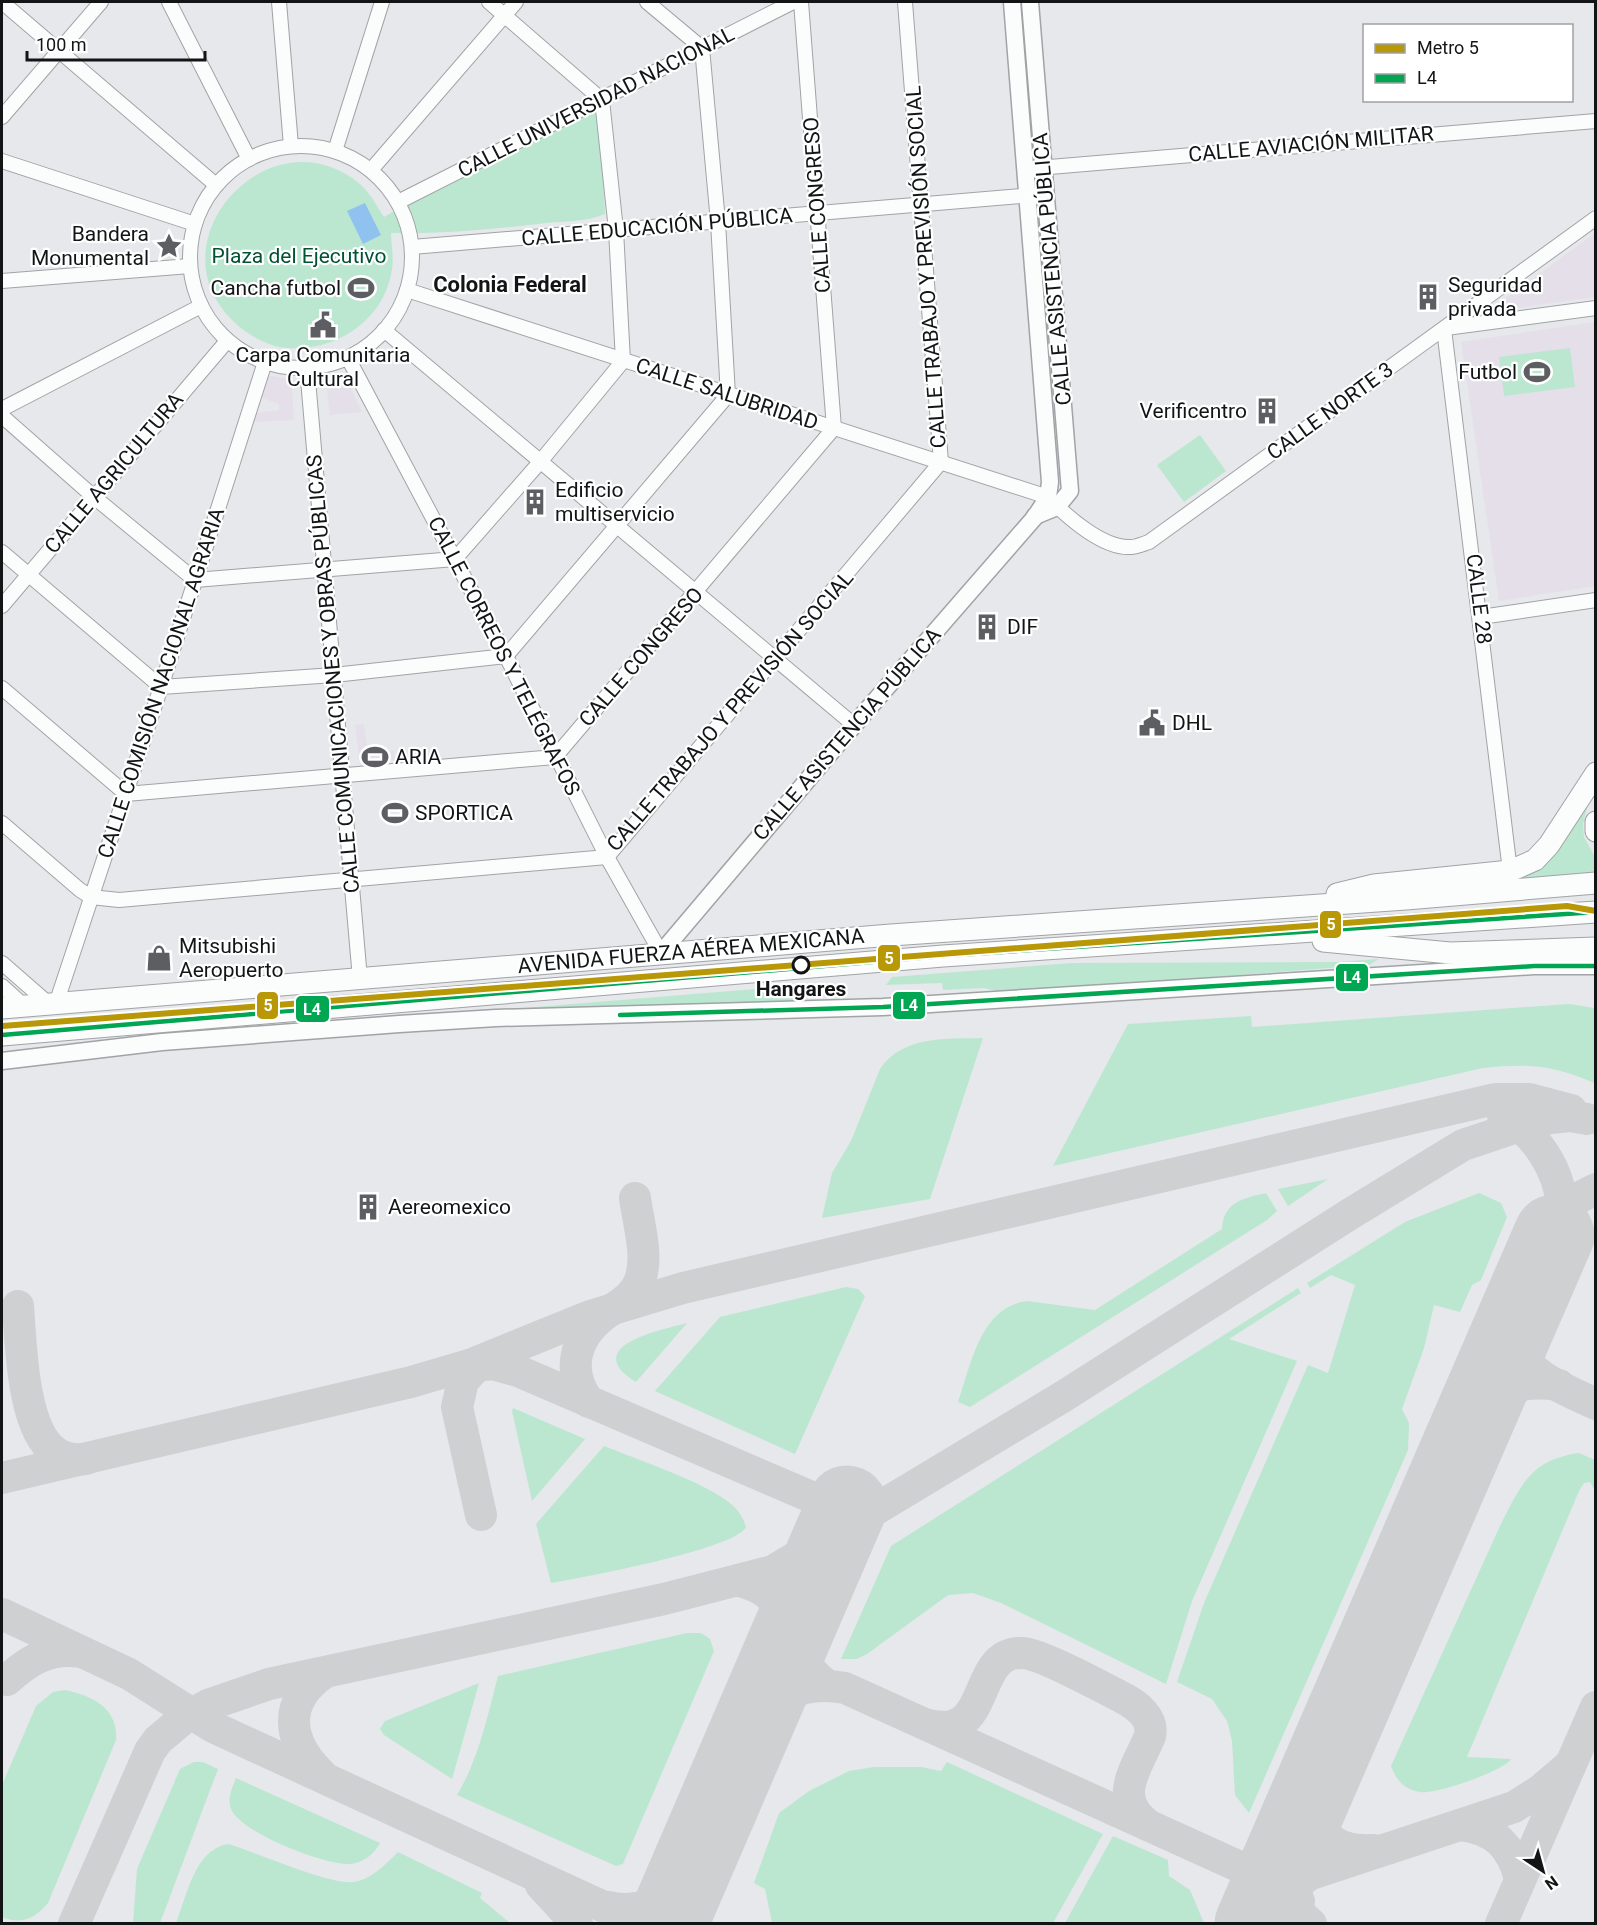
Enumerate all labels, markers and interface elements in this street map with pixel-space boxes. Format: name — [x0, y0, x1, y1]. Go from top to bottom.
street label: CALLE UNIVERSIDAD NACIONAL — [454, 22, 738, 182]
scale bar — [27, 24, 206, 62]
legend — [1363, 24, 1573, 102]
text: 100 m — [36, 34, 87, 55]
text: Metro 5 — [1417, 37, 1479, 58]
text: L4 — [1417, 67, 1437, 88]
street label: CALLE TRABAJO Y PREVISIÓN SOCIAL — [901, 85, 951, 449]
street label: CALLE CONGRESO — [799, 116, 835, 294]
street label: CALLE AVIACIÓN MILITAR — [1187, 121, 1435, 167]
street label: CALLE ASISTENCIA PÚBLICA — [1028, 131, 1076, 406]
street label: CALLE EDUCACIÓN PÚBLICA — [520, 203, 794, 251]
place label: Bandera Monumental — [31, 222, 149, 270]
place icon: Bandera Monumental — [154, 231, 184, 261]
park label: Plaza del Ejecutivo — [212, 244, 386, 268]
district label: Colonia Federal — [433, 272, 587, 297]
sports icon: Cancha futbol — [346, 273, 376, 303]
place label: Seguridad privada — [1448, 273, 1542, 321]
place label: Cancha futbol — [210, 276, 341, 300]
building icon: Seguridad privada — [1413, 282, 1443, 312]
public building icon: Carpa Comunitaria Cultural — [308, 310, 338, 340]
place label: Carpa Comunitaria Cultural — [236, 343, 410, 391]
street label: CALLE SALUBRIDAD — [633, 353, 821, 435]
street label: CALLE NORTE 3 — [1262, 357, 1398, 465]
sports icon: Futbol — [1522, 357, 1552, 387]
place label: Futbol — [1458, 360, 1517, 384]
street label: CALLE AGRICULTURA — [40, 388, 188, 558]
building icon: Verificentro — [1252, 396, 1282, 426]
place label: Verificentro — [1140, 399, 1247, 423]
street label: CALLE COMUNICACIONES Y OBRAS PÚBLICAS — [302, 454, 364, 894]
place label: Edificio multiservicio — [555, 478, 675, 526]
building icon: Edificio multiservicio — [520, 487, 550, 517]
street label: CALLE COMISIÓN NACIONAL AGRARIA — [93, 504, 229, 861]
street label: CALLE CORREOS Y TELÉGRAFOS — [423, 513, 585, 799]
street label: CALLE 28 — [1462, 553, 1496, 645]
street label: CALLE TRABAJO Y PREVISIÓN SOCIAL — [602, 566, 858, 856]
street label: CALLE CONGRESO — [574, 583, 708, 731]
building icon: DIF — [972, 612, 1002, 642]
place label: DIF — [1007, 615, 1038, 639]
street label: CALLE ASISTENCIA PÚBLICA — [748, 623, 946, 845]
public building icon: DHL — [1137, 708, 1167, 738]
place label: DHL — [1172, 711, 1212, 735]
sports icon: ARIA — [360, 742, 390, 772]
place label: ARIA — [395, 745, 442, 769]
sports icon: SPORTICA — [380, 798, 410, 828]
place label: SPORTICA — [415, 801, 513, 825]
line badge: 5 — [1319, 910, 1342, 939]
text: 5 — [1326, 915, 1336, 934]
street label: AVENIDA FUERZA AÉREA MEXICANA — [517, 924, 866, 978]
place label: Mitsubishi Aeropuerto — [179, 934, 284, 982]
shop icon: Mitsubishi Aeropuerto — [144, 943, 174, 973]
line badge: 5 — [877, 944, 901, 972]
text: 5 — [884, 949, 894, 968]
marker: Hangares — [792, 956, 810, 974]
line badge: L4 — [1335, 963, 1369, 992]
text: L4 — [1343, 968, 1361, 987]
place label: Hangares — [756, 977, 847, 1001]
line badge: 5 — [256, 991, 279, 1020]
line badge: L4 — [892, 991, 926, 1020]
line badge: L4 — [295, 995, 330, 1023]
text: 5 — [263, 996, 273, 1015]
text: L4 — [900, 996, 918, 1015]
text: L4 — [303, 1000, 321, 1019]
building icon: Aereomexico — [353, 1192, 383, 1222]
place label: Aereomexico — [388, 1195, 511, 1219]
north arrow — [1513, 1841, 1573, 1901]
text: N — [1541, 1872, 1562, 1894]

